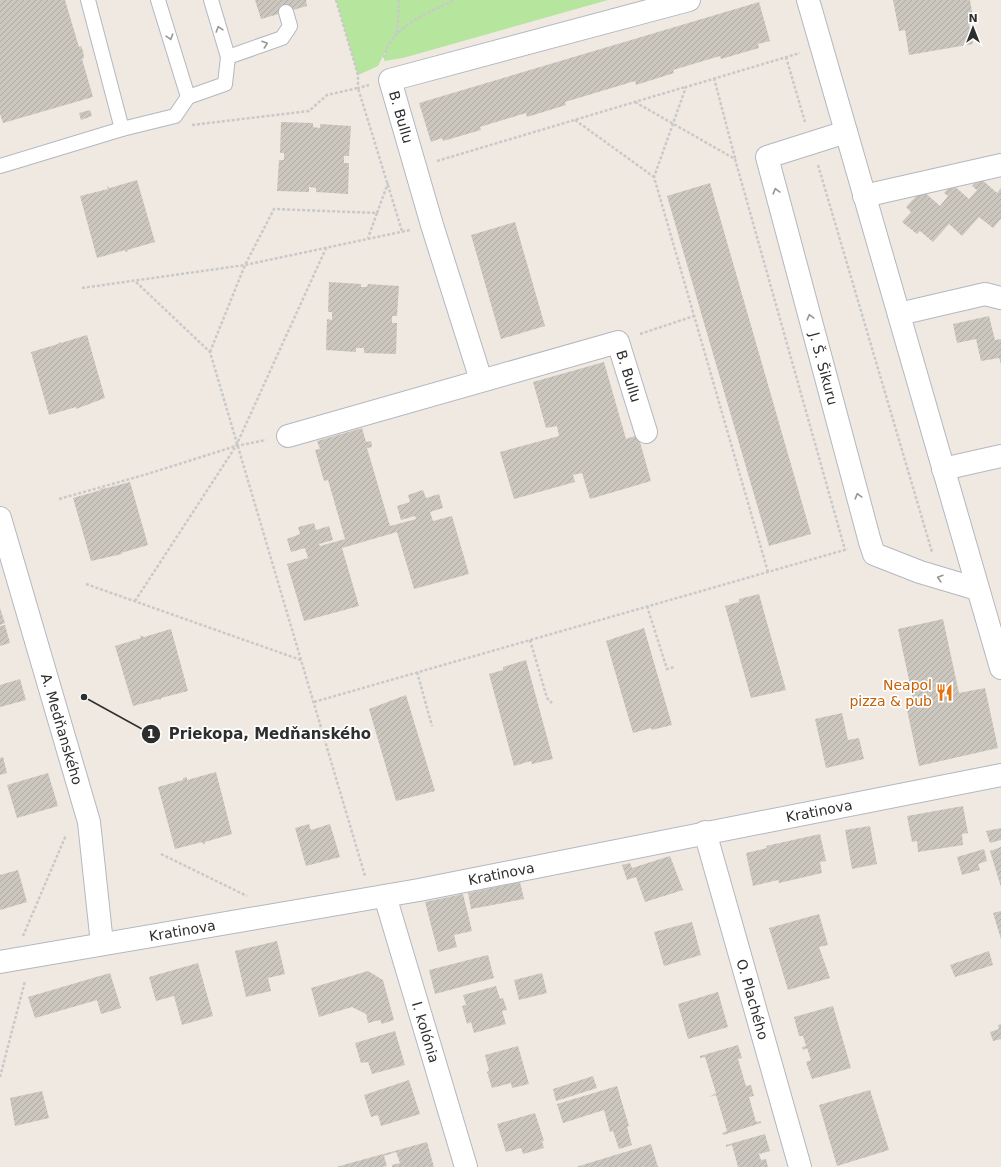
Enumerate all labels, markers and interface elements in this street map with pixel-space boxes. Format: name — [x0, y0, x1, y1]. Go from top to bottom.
north arrow — [953, 8, 993, 48]
text: N — [968, 12, 978, 25]
one-way arrow — [215, 25, 224, 32]
one-way arrow — [165, 34, 173, 41]
one-way arrow — [261, 40, 268, 49]
street label: B. Bullu — [386, 89, 416, 145]
one-way arrow — [772, 188, 781, 195]
one-way arrow — [806, 313, 814, 320]
street label: J. Š. Šikuru — [806, 330, 841, 407]
street label: B. Bullu — [613, 348, 644, 404]
one-way arrow — [854, 493, 863, 500]
one-way arrow — [936, 574, 943, 583]
street label: A. Medňanského — [38, 672, 86, 787]
place label: Neapol pizza & pub — [849, 677, 932, 709]
restaurant icon: Neapol pizza & pub — [935, 683, 955, 703]
callout: Priekopa, Medňanského — [141, 721, 379, 748]
text: Priekopa, Medňanského — [169, 725, 371, 743]
text: 1 — [147, 727, 155, 741]
street label: Kratinova — [785, 797, 854, 825]
street label: Kratinova — [467, 859, 536, 888]
street label: Kratinova — [148, 917, 217, 944]
street label: O. Plachého — [733, 957, 771, 1041]
street label: I. kolónia — [409, 1000, 442, 1065]

